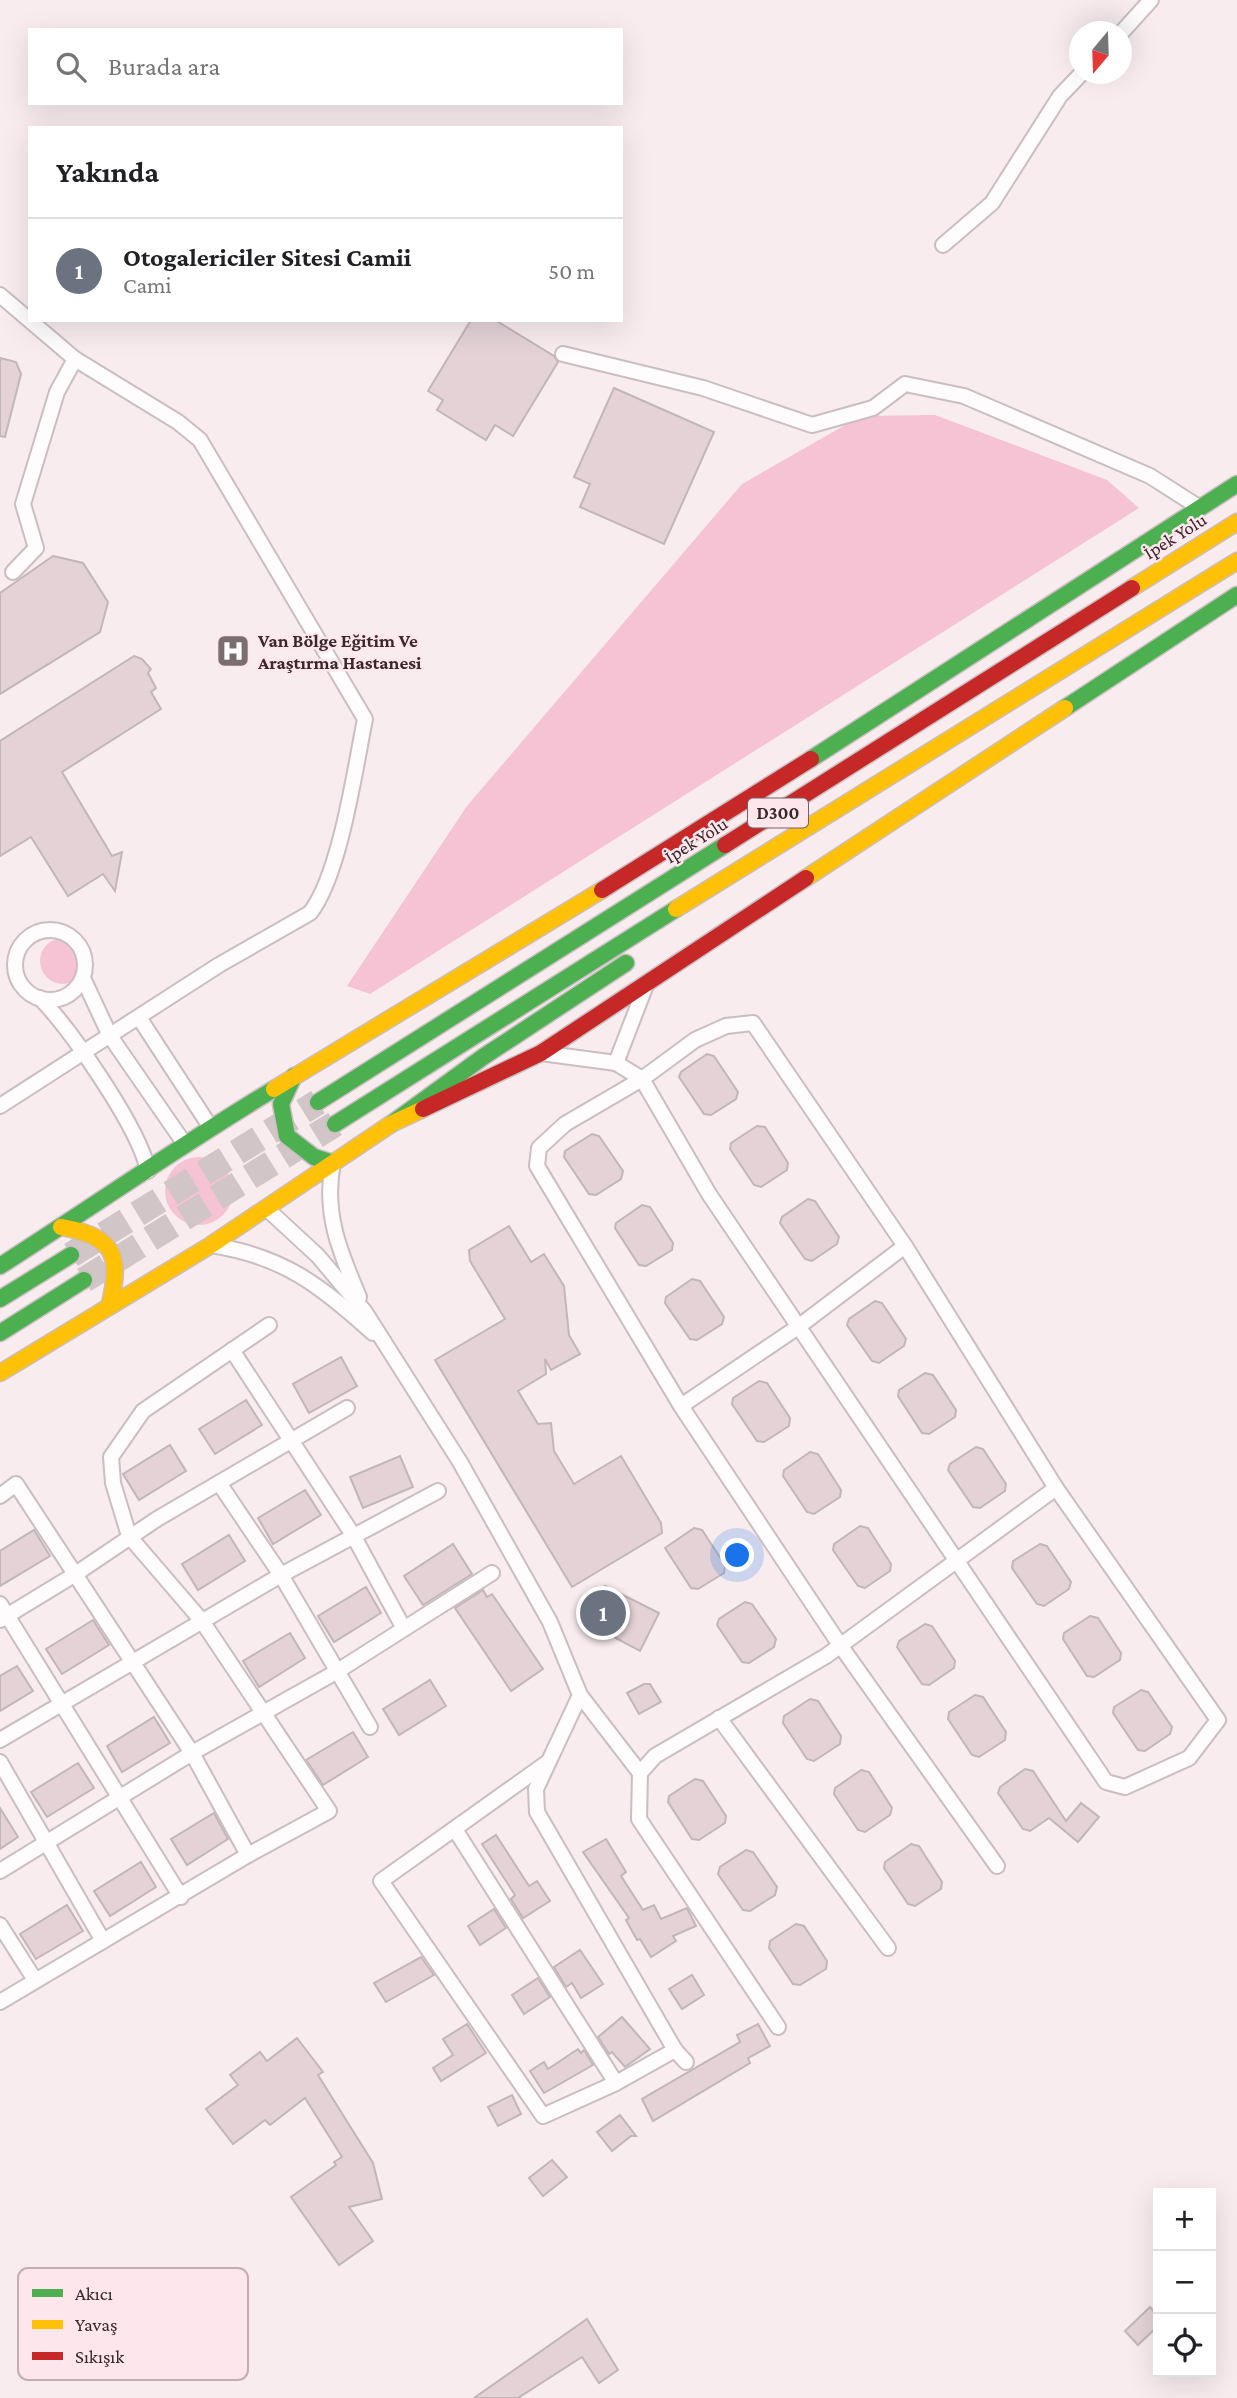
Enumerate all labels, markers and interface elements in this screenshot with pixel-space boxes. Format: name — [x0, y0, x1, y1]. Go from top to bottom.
north arrow — [1069, 21, 1132, 84]
search box — [28, 28, 623, 105]
icon: search — [52, 48, 90, 86]
text: Burada ara — [108, 52, 220, 81]
text: Yakında — [56, 155, 159, 188]
text: Otogalericiler Sitesi Camii — [123, 243, 411, 272]
text: 1 — [75, 258, 83, 284]
text: 50 m — [548, 258, 595, 284]
text: Cami — [123, 272, 172, 298]
street label: İpek Yolu — [1140, 509, 1210, 563]
place label: Van Bölge Eğitim Ve Araştırma Hastanesi — [257, 630, 422, 673]
hospital icon: Van Bölge Eğitim Ve Araştırma Hastanesi — [214, 632, 252, 670]
road number: D300 — [748, 798, 808, 828]
street label: İpek Yolu — [661, 813, 731, 867]
your location — [720, 1538, 754, 1572]
pin: 1 — [580, 1587, 626, 1639]
map controls — [1153, 2188, 1216, 2377]
button: + — [1153, 2188, 1216, 2251]
button: − — [1153, 2251, 1216, 2314]
legend — [18, 2268, 248, 2380]
text: Akıcı — [75, 2283, 113, 2304]
text: Yavaş — [75, 2314, 117, 2335]
button: locate — [1153, 2314, 1216, 2377]
text: Sıkışık — [75, 2346, 125, 2367]

